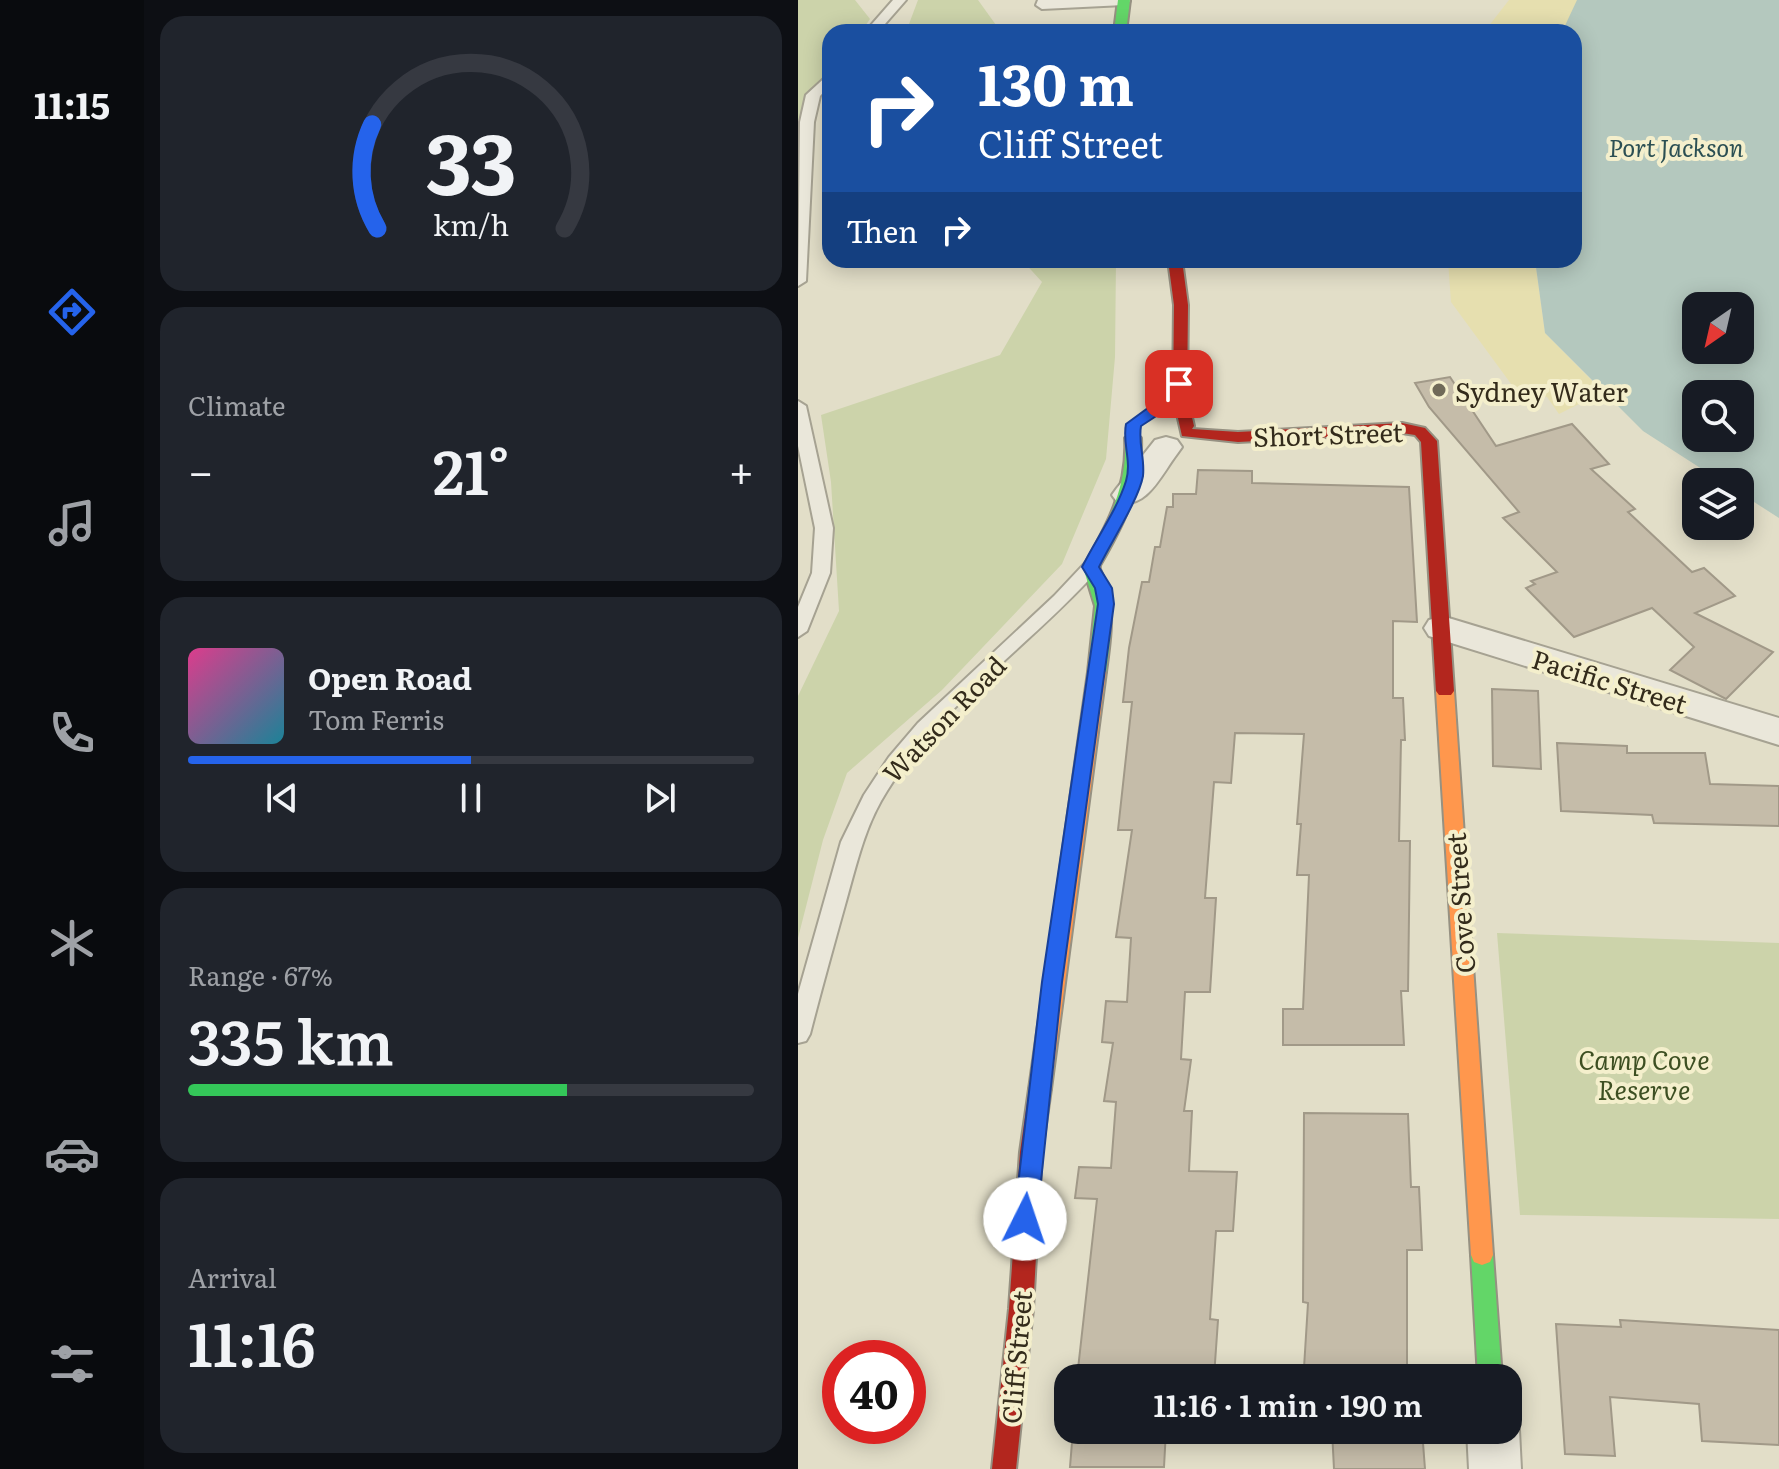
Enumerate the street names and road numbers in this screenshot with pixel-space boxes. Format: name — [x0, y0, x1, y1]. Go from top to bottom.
street label: Short Street — [1252, 411, 1404, 455]
street label: Pacific Street — [1528, 638, 1693, 722]
street label: Watson Road — [872, 646, 1014, 790]
street label: Cove Street — [1435, 831, 1483, 975]
street label: Cliff Street — [990, 1288, 1040, 1425]

